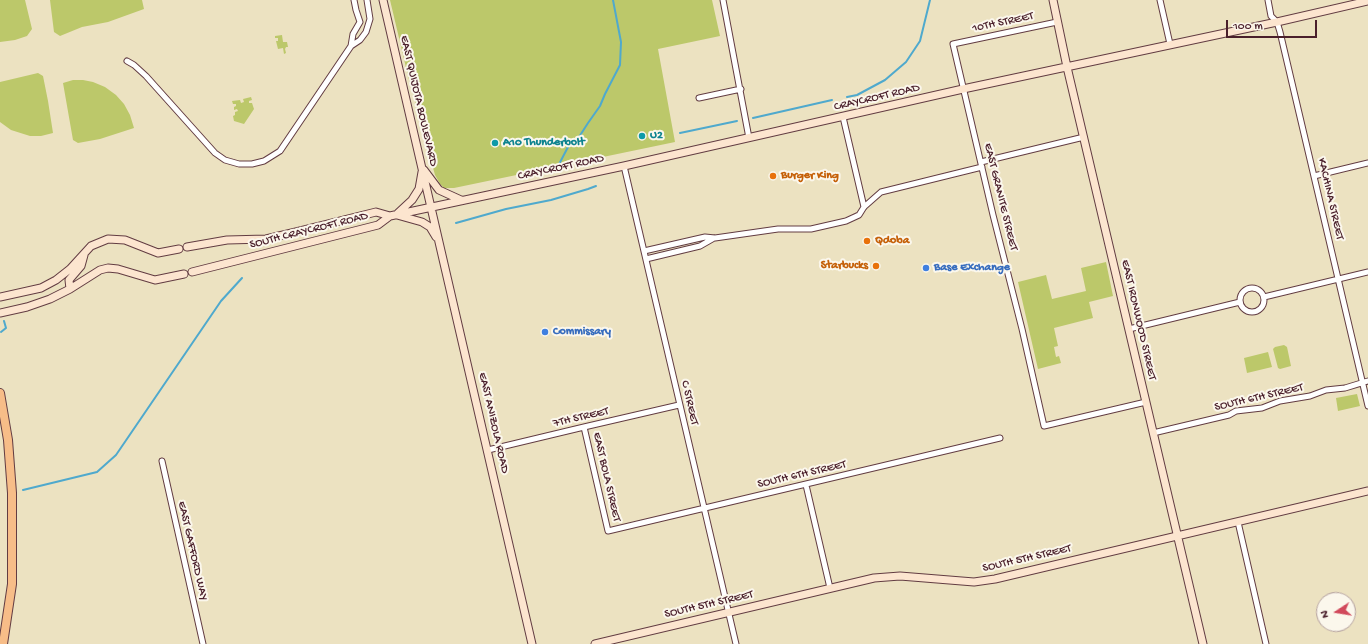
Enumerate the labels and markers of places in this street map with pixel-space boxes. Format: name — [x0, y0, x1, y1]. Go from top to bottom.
place label: U2 — [650, 129, 663, 143]
marker: U2 — [637, 131, 647, 141]
place label: A10 Thunderbolt — [503, 136, 585, 150]
marker: A10 Thunderbolt — [490, 138, 500, 148]
place label: Burger King — [781, 169, 839, 183]
marker: Burger King — [768, 171, 778, 181]
place label: Qdoba — [875, 234, 909, 248]
marker: Qdoba — [862, 236, 872, 246]
place label: Starbucks — [821, 259, 868, 273]
marker: Starbucks — [871, 261, 881, 271]
place label: Base Exchange — [934, 261, 1010, 275]
marker: Base Exchange — [921, 263, 931, 273]
place label: Commissary — [553, 325, 611, 339]
marker: Commissary — [540, 327, 550, 337]

